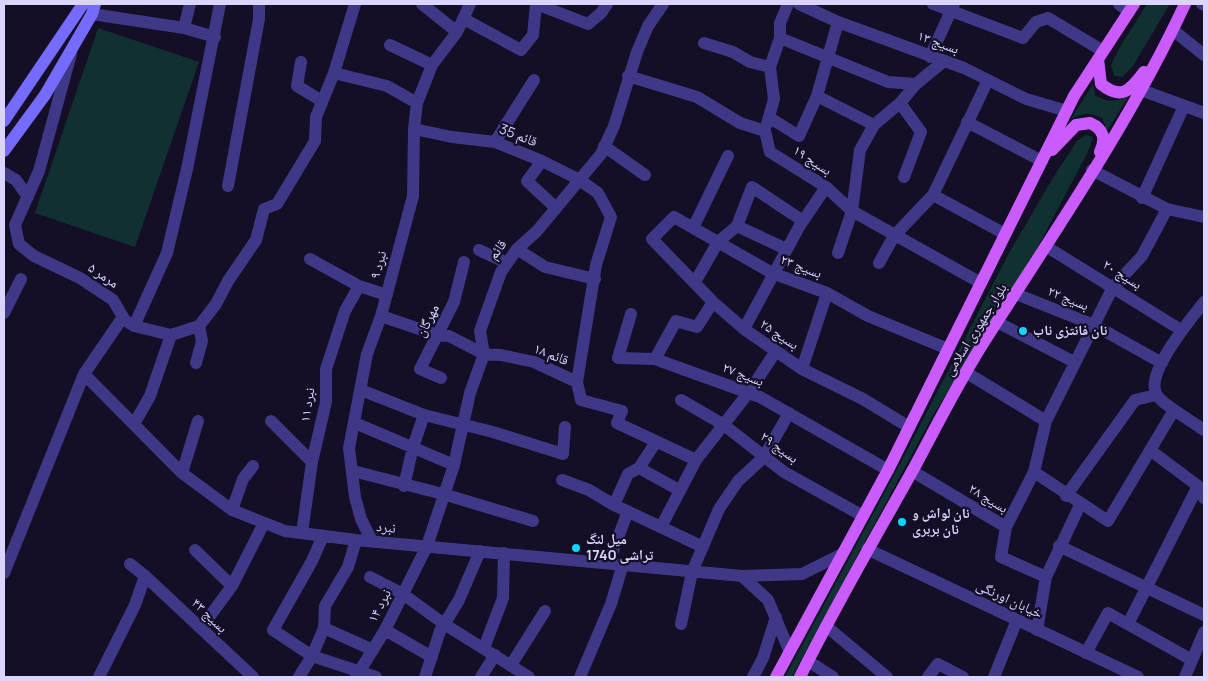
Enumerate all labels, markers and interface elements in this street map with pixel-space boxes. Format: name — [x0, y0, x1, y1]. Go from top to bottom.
street label: بسیج ۱۳ — [915, 28, 961, 58]
street label: قائم 35 — [497, 121, 539, 151]
street label: بسیج ۱۹ — [789, 142, 835, 180]
street label: قائم — [485, 237, 511, 263]
street label: نبرد ۹ — [367, 249, 391, 281]
street label: بسیج ۲۳ — [778, 251, 824, 283]
street label: بسیج ۲۰ — [1099, 257, 1145, 293]
street label: مرمر ۵ — [85, 260, 121, 292]
street label: بلوار جمهوری اسلامی — [941, 281, 1011, 379]
street label: بسیج ۲۲ — [1045, 283, 1091, 315]
street label: مهرگان — [413, 302, 443, 340]
street label: بسیج ۲۵ — [757, 316, 801, 354]
place label: نان فانتزی ناب — [1033, 323, 1107, 339]
marker: نان فانتزی ناب — [1017, 325, 1029, 337]
street label: قائم ۱۸ — [531, 340, 571, 370]
street label: بسیج ۲۷ — [720, 359, 766, 391]
street label: نبرد ۱۱ — [297, 387, 319, 423]
street label: بسیج ۲۹ — [757, 429, 801, 467]
street label: بسیج ۲۸ — [965, 481, 1011, 517]
place label: نان لواش و نان بربری — [912, 506, 970, 538]
marker: نان لواش و نان بربری — [896, 516, 908, 528]
street label: نبرد — [376, 519, 396, 537]
place label: میل لنگ تراشی 1740 — [586, 532, 653, 564]
marker: میل لنگ تراشی 1740 — [570, 542, 582, 554]
street label: خیابان اورنگی — [973, 577, 1045, 623]
street label: نبرد ۱۴ — [365, 587, 395, 625]
street label: بسیج ۴۳ — [188, 595, 230, 637]

